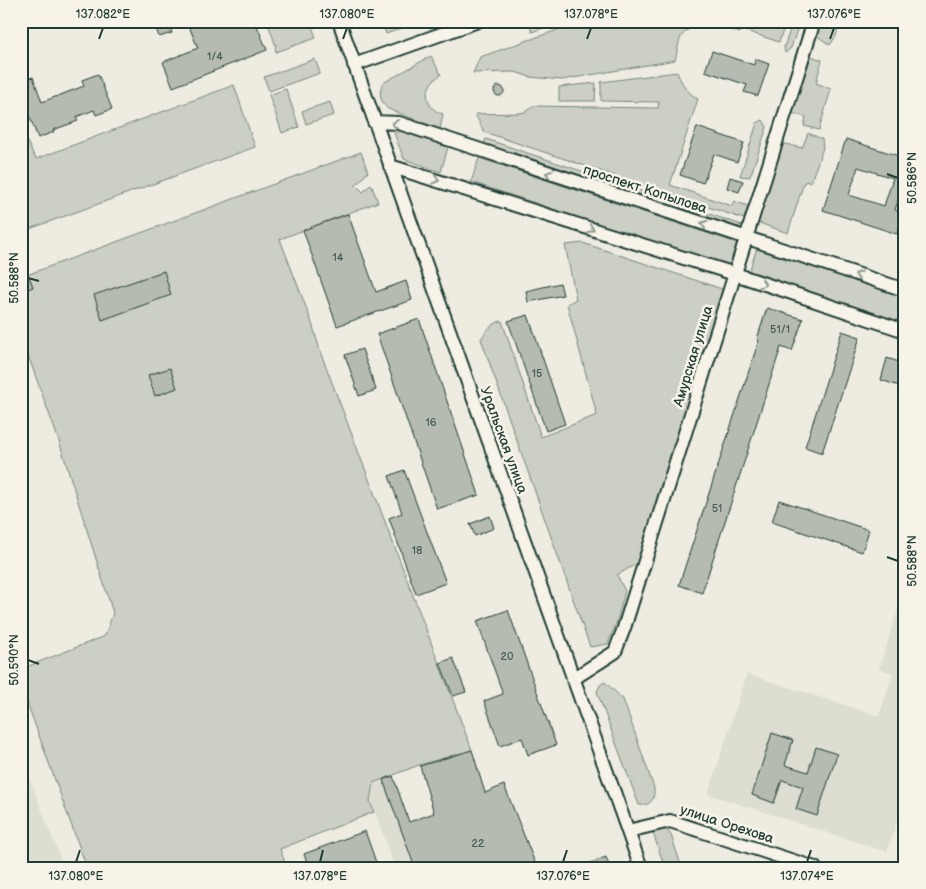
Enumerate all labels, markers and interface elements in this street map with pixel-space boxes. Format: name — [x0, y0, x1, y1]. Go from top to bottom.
text: 137.082°E — [76, 7, 130, 22]
text: 137.080°E — [320, 7, 374, 22]
text: 137.078°E — [564, 7, 618, 22]
text: 137.076°E — [807, 7, 861, 22]
house number: 1/4 — [207, 50, 223, 63]
one-way arrow — [391, 119, 399, 130]
text: 50.586°N — [905, 152, 920, 204]
street label: проспект Копылова — [581, 161, 710, 217]
one-way arrow — [546, 169, 554, 179]
one-way arrow — [432, 175, 440, 185]
one-way arrow — [700, 220, 709, 230]
one-way arrow — [587, 223, 595, 233]
house number: 14 — [333, 251, 344, 264]
text: 50.588°N — [7, 252, 22, 304]
one-way arrow — [855, 270, 863, 280]
one-way arrow — [758, 278, 767, 288]
street label: Амурская улица — [669, 303, 717, 410]
house number: 51/1 — [770, 323, 790, 336]
house number: 15 — [532, 367, 542, 380]
street label: Уральская улица — [477, 384, 532, 497]
house number: 16 — [426, 416, 437, 429]
house number: 51 — [712, 502, 722, 515]
text: 50.588°N — [905, 535, 920, 587]
house number: 18 — [412, 544, 422, 557]
text: 50.590°N — [7, 634, 22, 686]
house number: 20 — [501, 650, 514, 663]
street label: улица Орехова — [678, 801, 777, 847]
house number: 22 — [472, 837, 485, 850]
text: 137.080°E — [49, 869, 103, 884]
text: 137.078°E — [293, 869, 347, 884]
text: 137.076°E — [536, 869, 590, 884]
text: 137.074°E — [780, 869, 834, 884]

